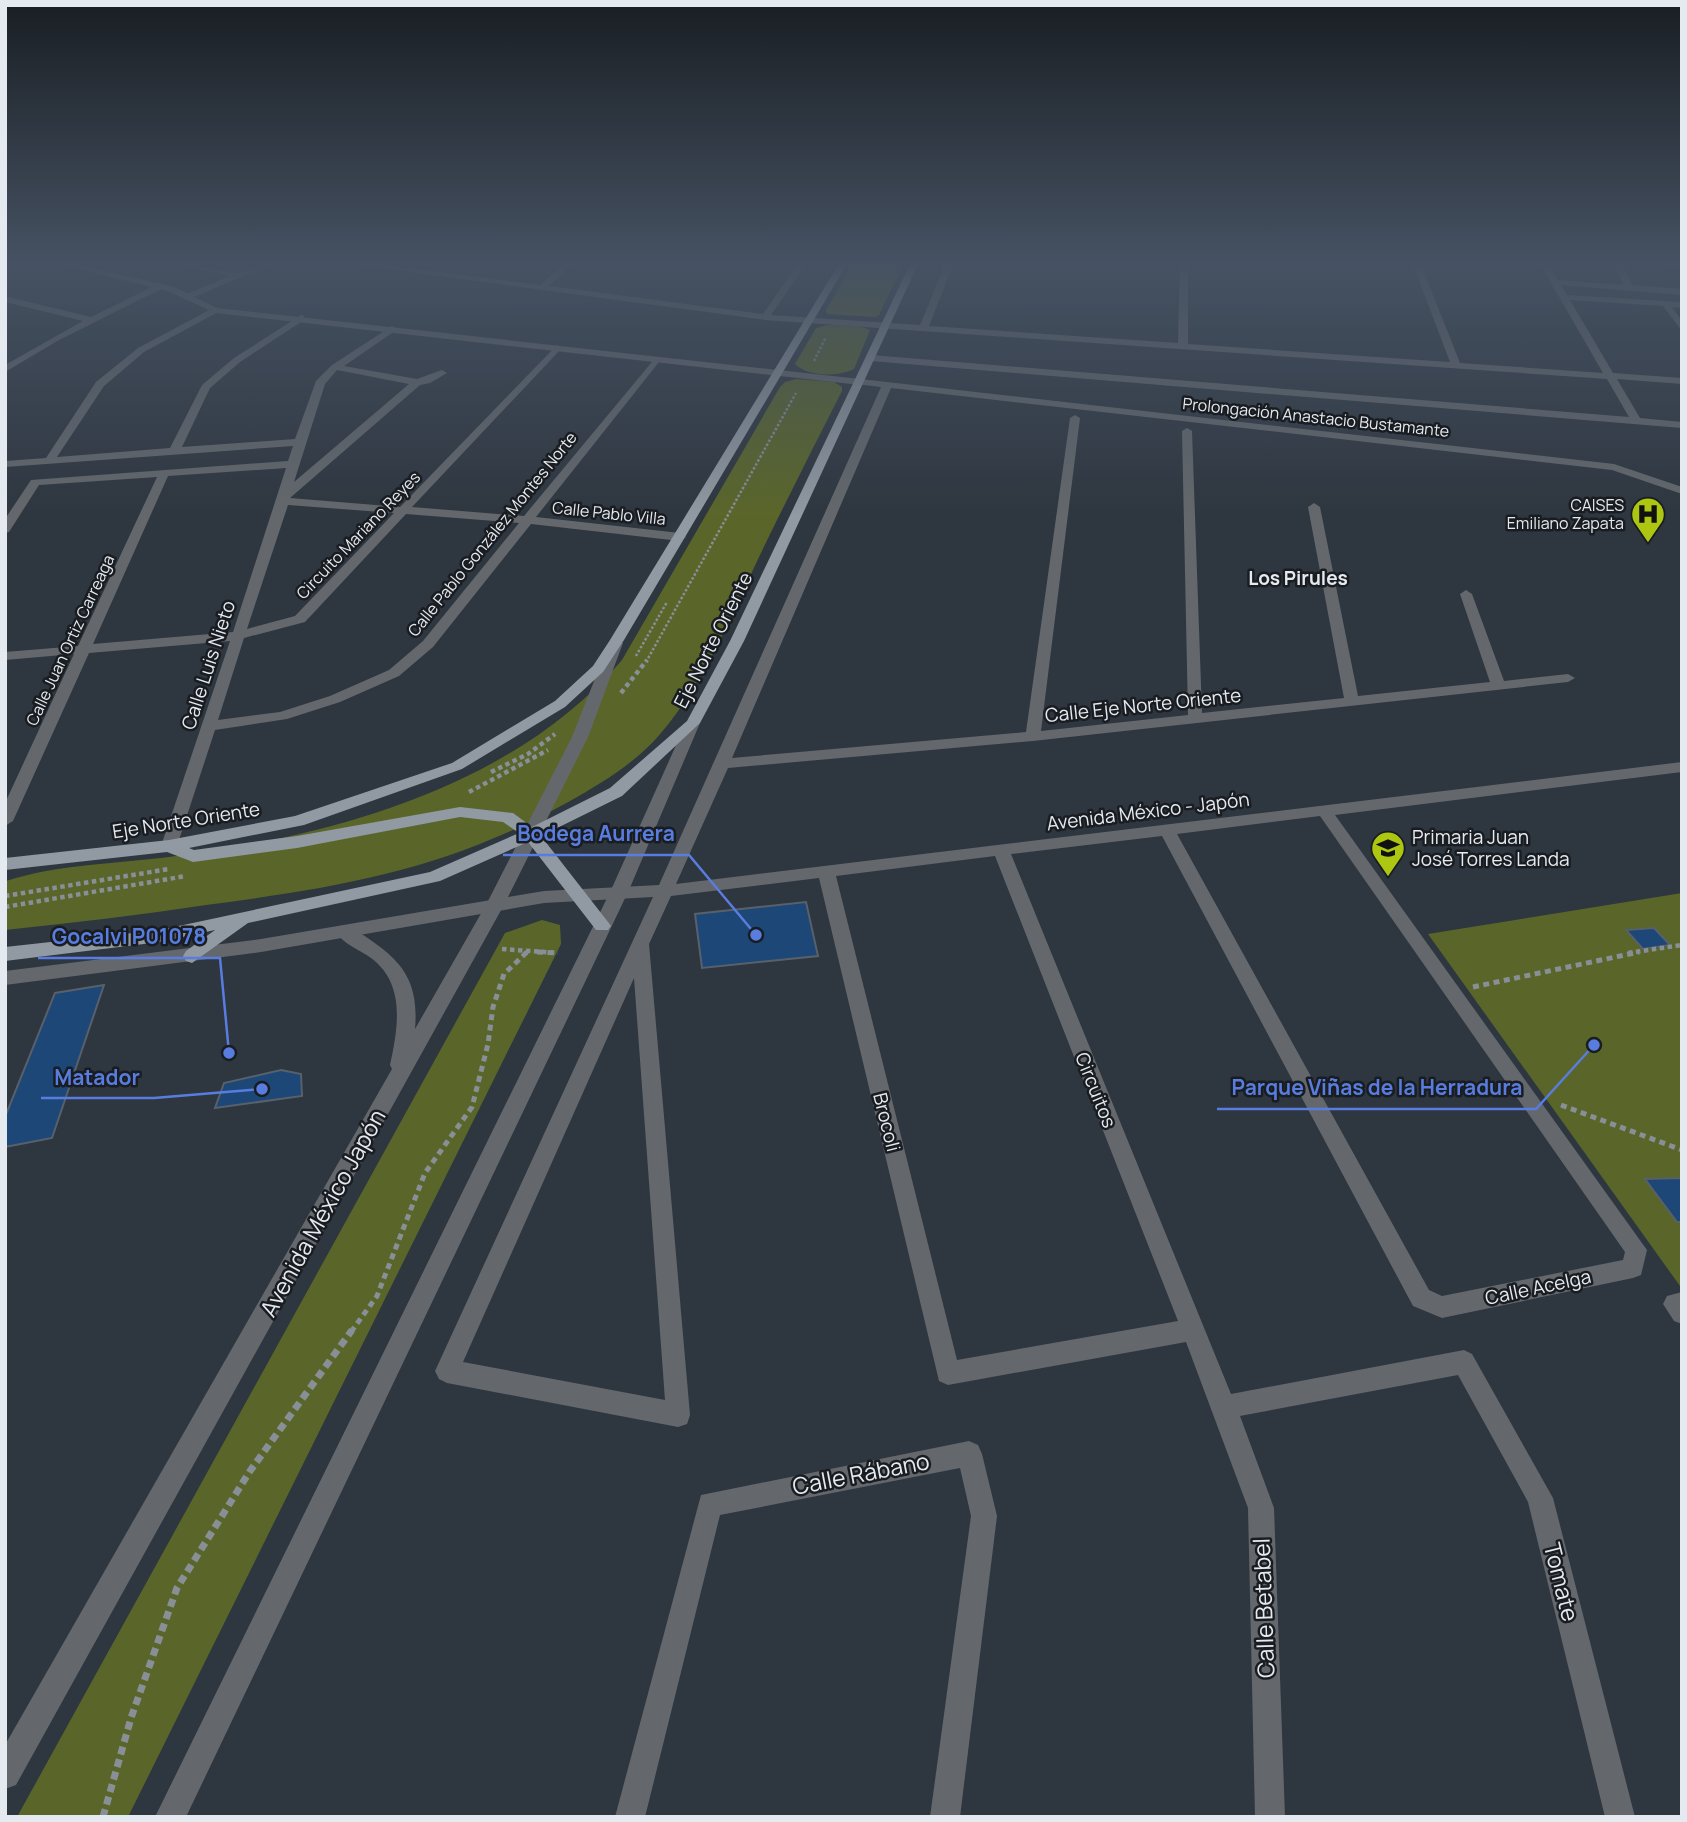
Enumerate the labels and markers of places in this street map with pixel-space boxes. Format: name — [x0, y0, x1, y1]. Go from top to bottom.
place label: CAISES Emiliano Zapata — [1507, 494, 1624, 534]
hospital icon: CAISES Emiliano Zapata — [1629, 495, 1667, 544]
callout: Bodega Aurrera — [503, 813, 689, 855]
place label: Primaria Juan José Torres Landa — [1412, 824, 1570, 872]
school or university icon: Primaria Juan José Torres Landa — [1369, 829, 1407, 878]
callout: Gocalvi P01078 — [38, 916, 220, 958]
callout: Matador — [41, 1056, 154, 1098]
callout: Parque Viñas de la Herradura — [1217, 1067, 1536, 1109]

